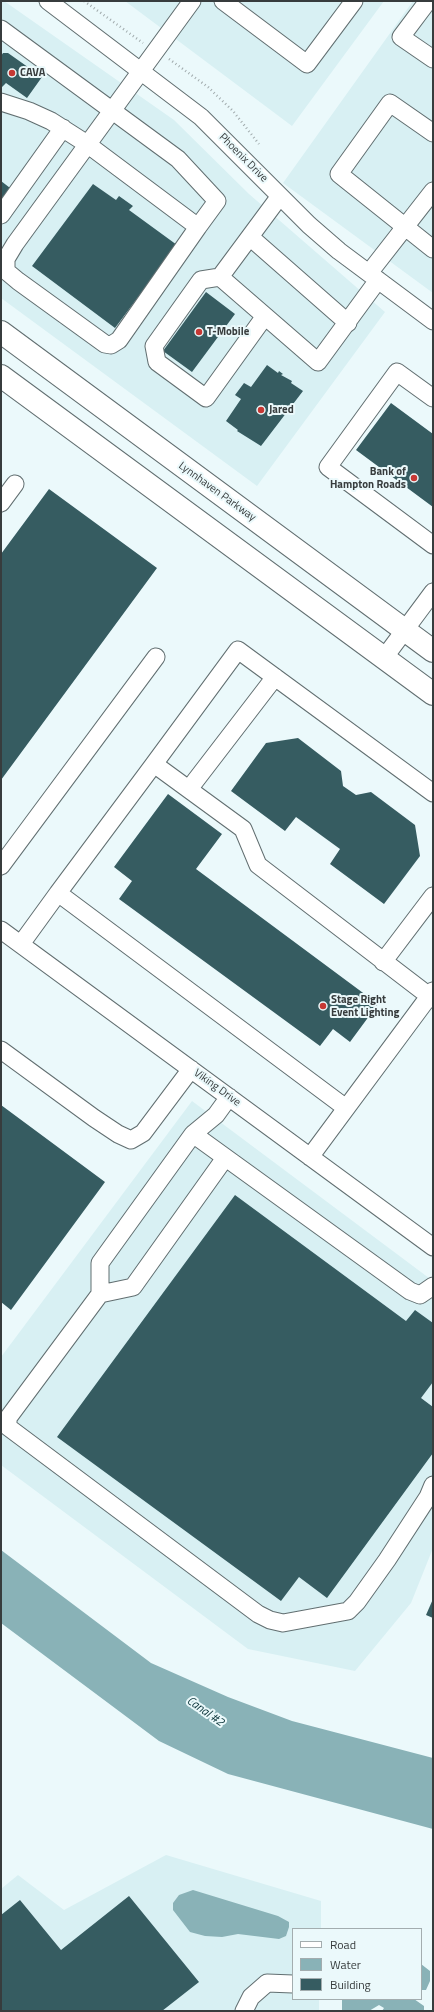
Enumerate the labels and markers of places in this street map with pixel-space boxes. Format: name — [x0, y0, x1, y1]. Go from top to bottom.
place label: CAVA — [20, 66, 45, 80]
marker: CAVA — [7, 68, 17, 78]
place label: T-Mobile — [207, 325, 249, 339]
marker: T-Mobile — [194, 327, 204, 337]
place label: Jared — [269, 403, 294, 417]
marker: Jared — [256, 405, 266, 415]
place label: Bank of Hampton Roads — [330, 465, 406, 491]
marker: Bank of Hampton Roads — [409, 473, 419, 483]
place label: Stage Right Event Lighting — [331, 993, 399, 1019]
marker: Stage Right Event Lighting — [318, 1001, 328, 1011]

